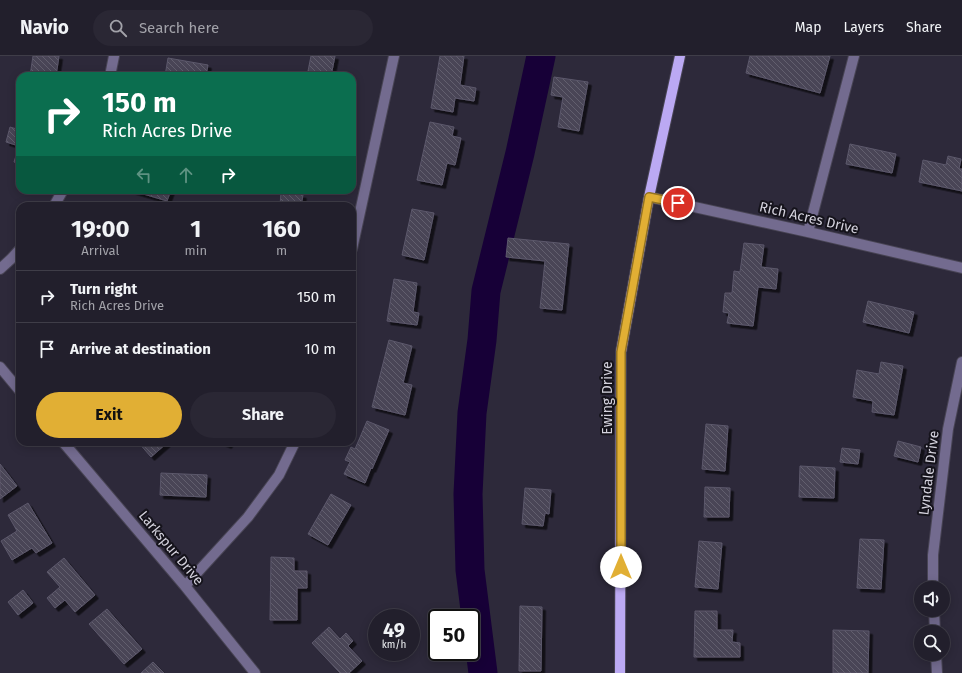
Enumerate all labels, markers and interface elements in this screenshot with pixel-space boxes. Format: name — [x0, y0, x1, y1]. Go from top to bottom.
search box — [93, 10, 373, 46]
text: Navio — [20, 16, 69, 39]
icon: search — [107, 17, 129, 39]
text: Search here — [139, 19, 219, 37]
text: Map — [795, 19, 821, 36]
text: Layers — [843, 19, 884, 36]
text: Share — [906, 19, 942, 36]
text: 150 m — [102, 86, 177, 119]
icon: right — [36, 88, 88, 140]
text: Rich Acres Drive — [102, 120, 232, 142]
icon: left — [133, 164, 155, 186]
icon: ahead — [175, 164, 197, 186]
icon: right — [217, 164, 239, 186]
pin — [661, 186, 695, 220]
icon: arrive — [667, 192, 689, 214]
street label: Rich Acres Drive — [758, 198, 860, 238]
text: 19:00 — [71, 215, 130, 243]
text: 1 — [190, 215, 201, 243]
text: 160 — [262, 215, 301, 243]
text: Arrival — [81, 243, 119, 258]
text: min — [185, 243, 207, 258]
text: m — [276, 243, 287, 258]
text: Turn right — [70, 280, 137, 298]
icon: right — [36, 286, 58, 308]
text: 150 m — [297, 288, 336, 306]
text: Rich Acres Drive — [70, 298, 164, 313]
icon: arrive — [36, 338, 58, 360]
text: Arrive at destination — [70, 340, 211, 358]
text: 10 m — [304, 340, 336, 358]
street label: Ewing Drive — [599, 361, 616, 435]
button: Exit — [36, 392, 182, 438]
button: Share — [190, 392, 336, 438]
street label: Lyndale Drive — [915, 430, 943, 516]
street label: Larkspur Drive — [135, 507, 207, 589]
position arrow — [600, 546, 642, 588]
map controls — [914, 581, 950, 661]
button: sound — [914, 581, 950, 617]
speed limit sign: 50 — [428, 609, 480, 661]
text: 49 — [383, 618, 405, 642]
button: search — [914, 625, 950, 661]
text: km/h — [382, 639, 406, 651]

